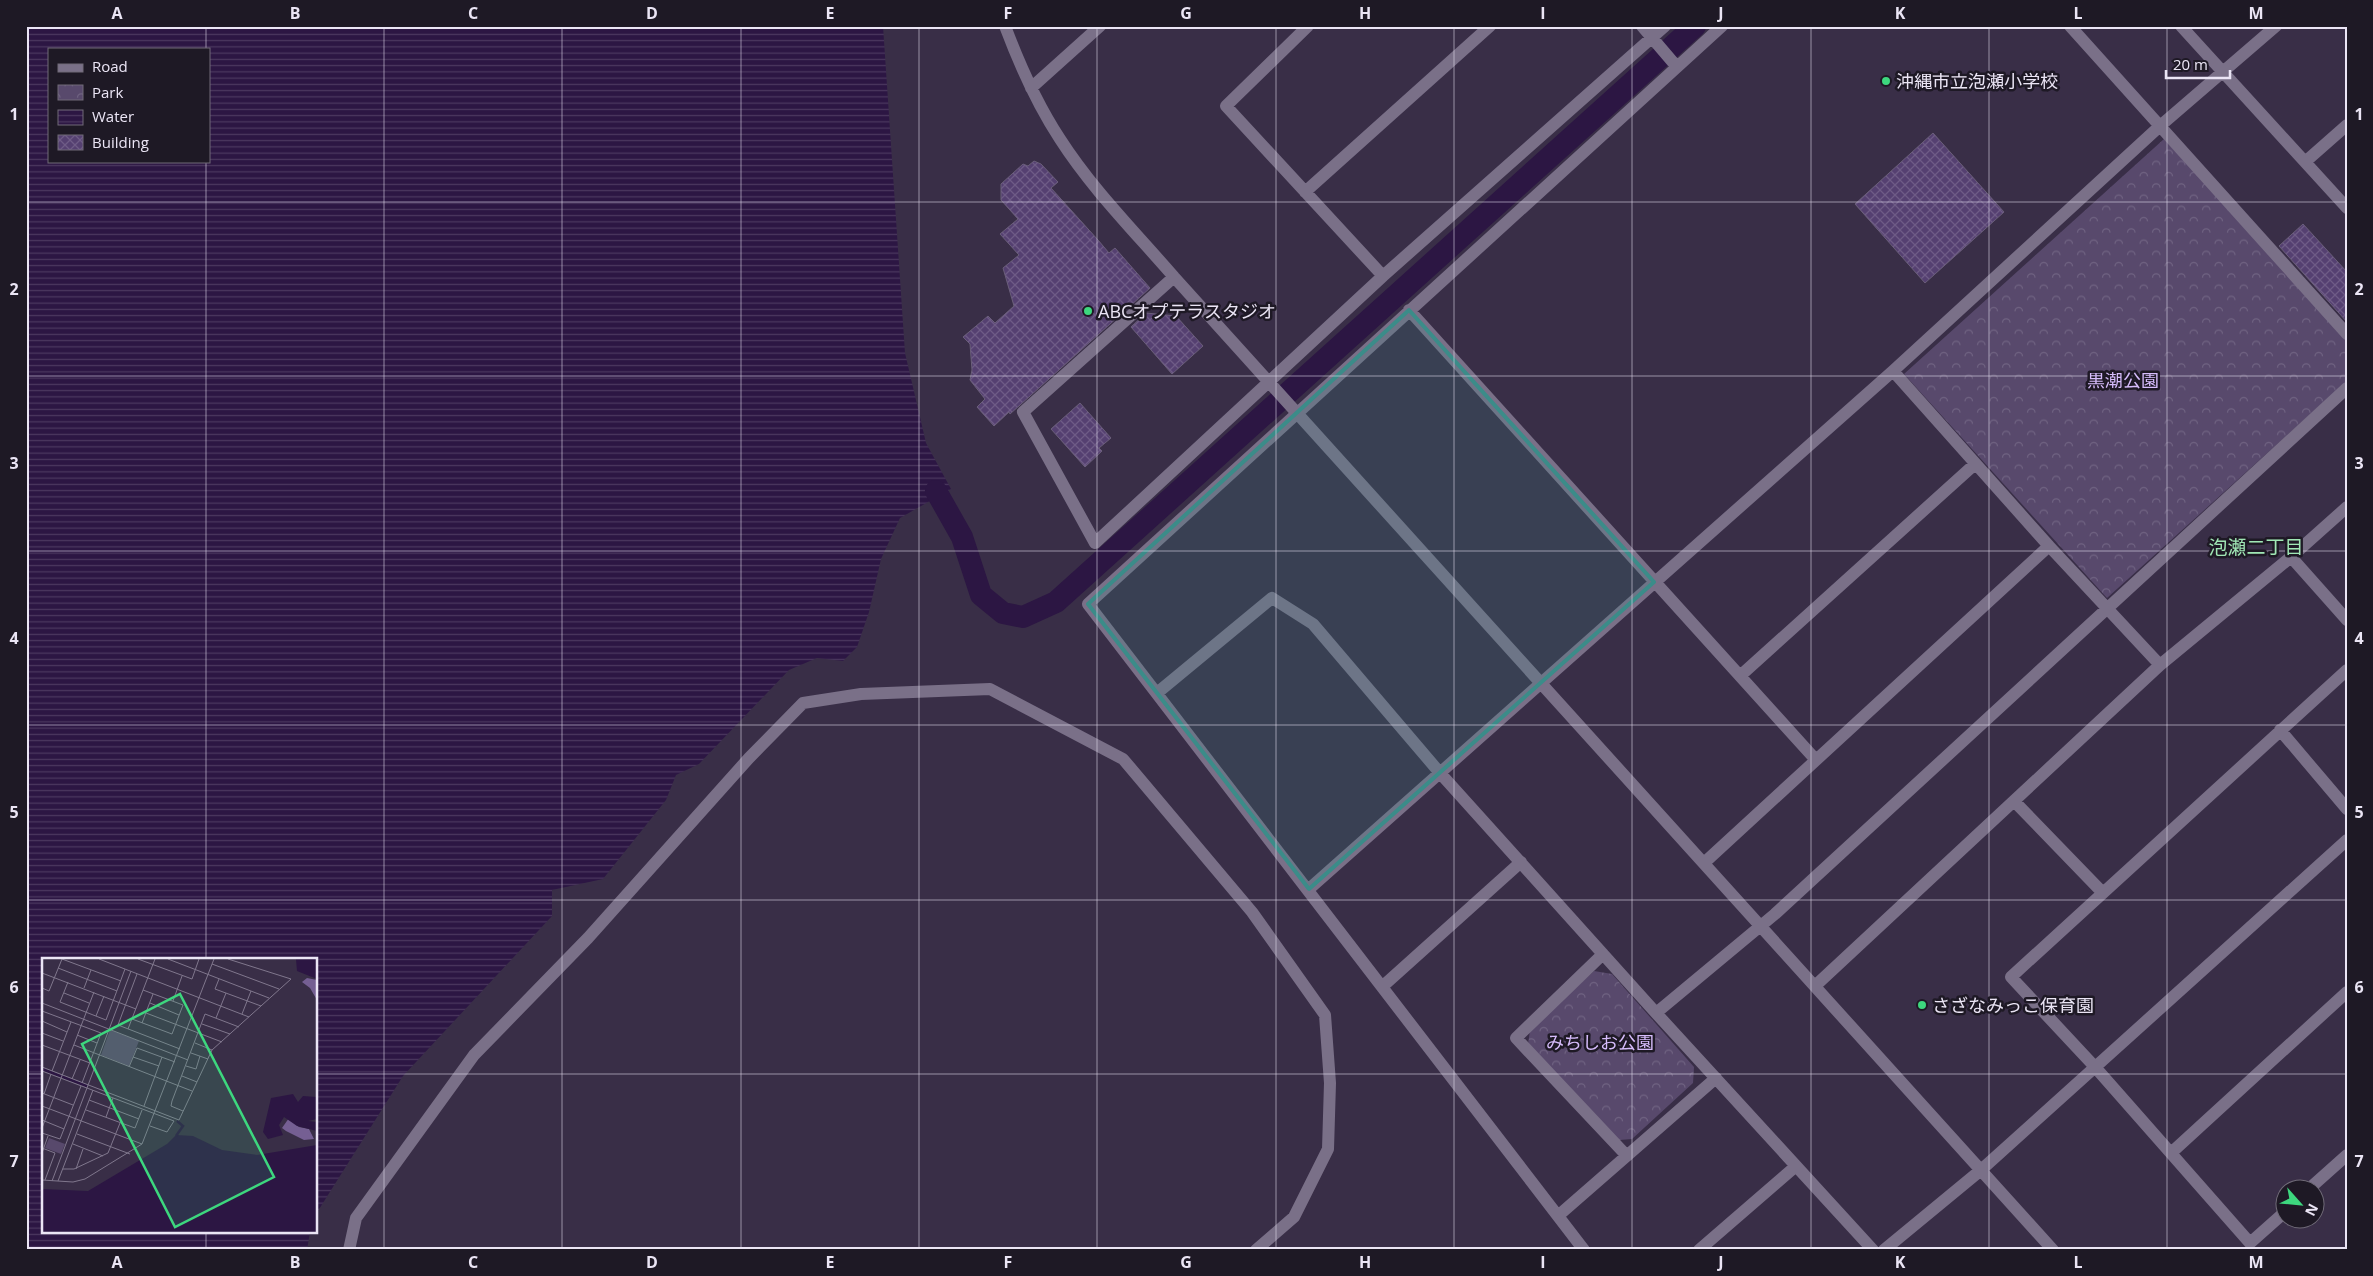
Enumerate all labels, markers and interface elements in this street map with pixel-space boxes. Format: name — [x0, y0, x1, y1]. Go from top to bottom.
text: A — [111, 2, 123, 24]
text: B — [290, 2, 300, 24]
text: C — [468, 2, 478, 24]
text: D — [646, 2, 658, 24]
text: E — [826, 2, 835, 24]
text: F — [1004, 2, 1012, 24]
text: G — [1180, 2, 1192, 24]
text: H — [1359, 2, 1371, 24]
text: I — [1540, 2, 1546, 24]
text: J — [1716, 2, 1724, 24]
text: K — [1895, 2, 1906, 24]
text: L — [2073, 2, 2083, 24]
text: M — [2248, 2, 2264, 24]
legend — [48, 48, 210, 162]
scale bar — [2166, 48, 2229, 80]
text: 20 m — [2173, 54, 2208, 74]
text: Road — [92, 56, 128, 76]
place label: 沖縄市立泡瀬小学校 — [1896, 69, 2058, 93]
marker: 沖縄市立泡瀬小学校 — [1880, 75, 1892, 87]
text: Park — [92, 82, 123, 102]
text: 1 — [9, 103, 19, 125]
text: 1 — [2354, 103, 2364, 125]
text: Water — [92, 106, 134, 126]
text: Building — [92, 132, 149, 152]
text: 2 — [9, 278, 19, 300]
text: 2 — [2354, 278, 2364, 300]
place label: ABCオプテラスタジオ — [1098, 299, 1276, 323]
marker: ABCオプテラスタジオ — [1082, 305, 1094, 317]
park label: 黒潮公園 — [2087, 368, 2159, 392]
text: 3 — [9, 452, 19, 474]
text: 3 — [2354, 452, 2364, 474]
district label: 泡瀬二丁目 — [2208, 534, 2304, 560]
text: 4 — [9, 627, 19, 649]
text: 4 — [2354, 627, 2364, 649]
text: 5 — [9, 801, 19, 823]
text: 5 — [2354, 801, 2364, 823]
inset map — [42, 958, 318, 1234]
text: 6 — [9, 976, 19, 998]
text: 6 — [2354, 976, 2364, 998]
place label: さざなみっこ保育園 — [1932, 993, 2094, 1017]
marker: さざなみっこ保育園 — [1916, 999, 1928, 1011]
park label: みちしお公園 — [1546, 1030, 1654, 1054]
text: 7 — [9, 1150, 19, 1172]
text: 7 — [2354, 1150, 2364, 1172]
north arrow — [2276, 1178, 2326, 1228]
text: N — [2301, 1201, 2323, 1220]
text: A — [111, 1251, 123, 1273]
text: B — [290, 1251, 300, 1273]
text: C — [468, 1251, 478, 1273]
text: D — [646, 1251, 658, 1273]
text: E — [826, 1251, 835, 1273]
text: F — [1004, 1251, 1012, 1273]
text: G — [1180, 1251, 1192, 1273]
text: H — [1359, 1251, 1371, 1273]
text: I — [1540, 1251, 1546, 1273]
text: J — [1716, 1251, 1724, 1273]
text: K — [1895, 1251, 1906, 1273]
text: L — [2073, 1251, 2083, 1273]
text: M — [2248, 1251, 2264, 1273]

